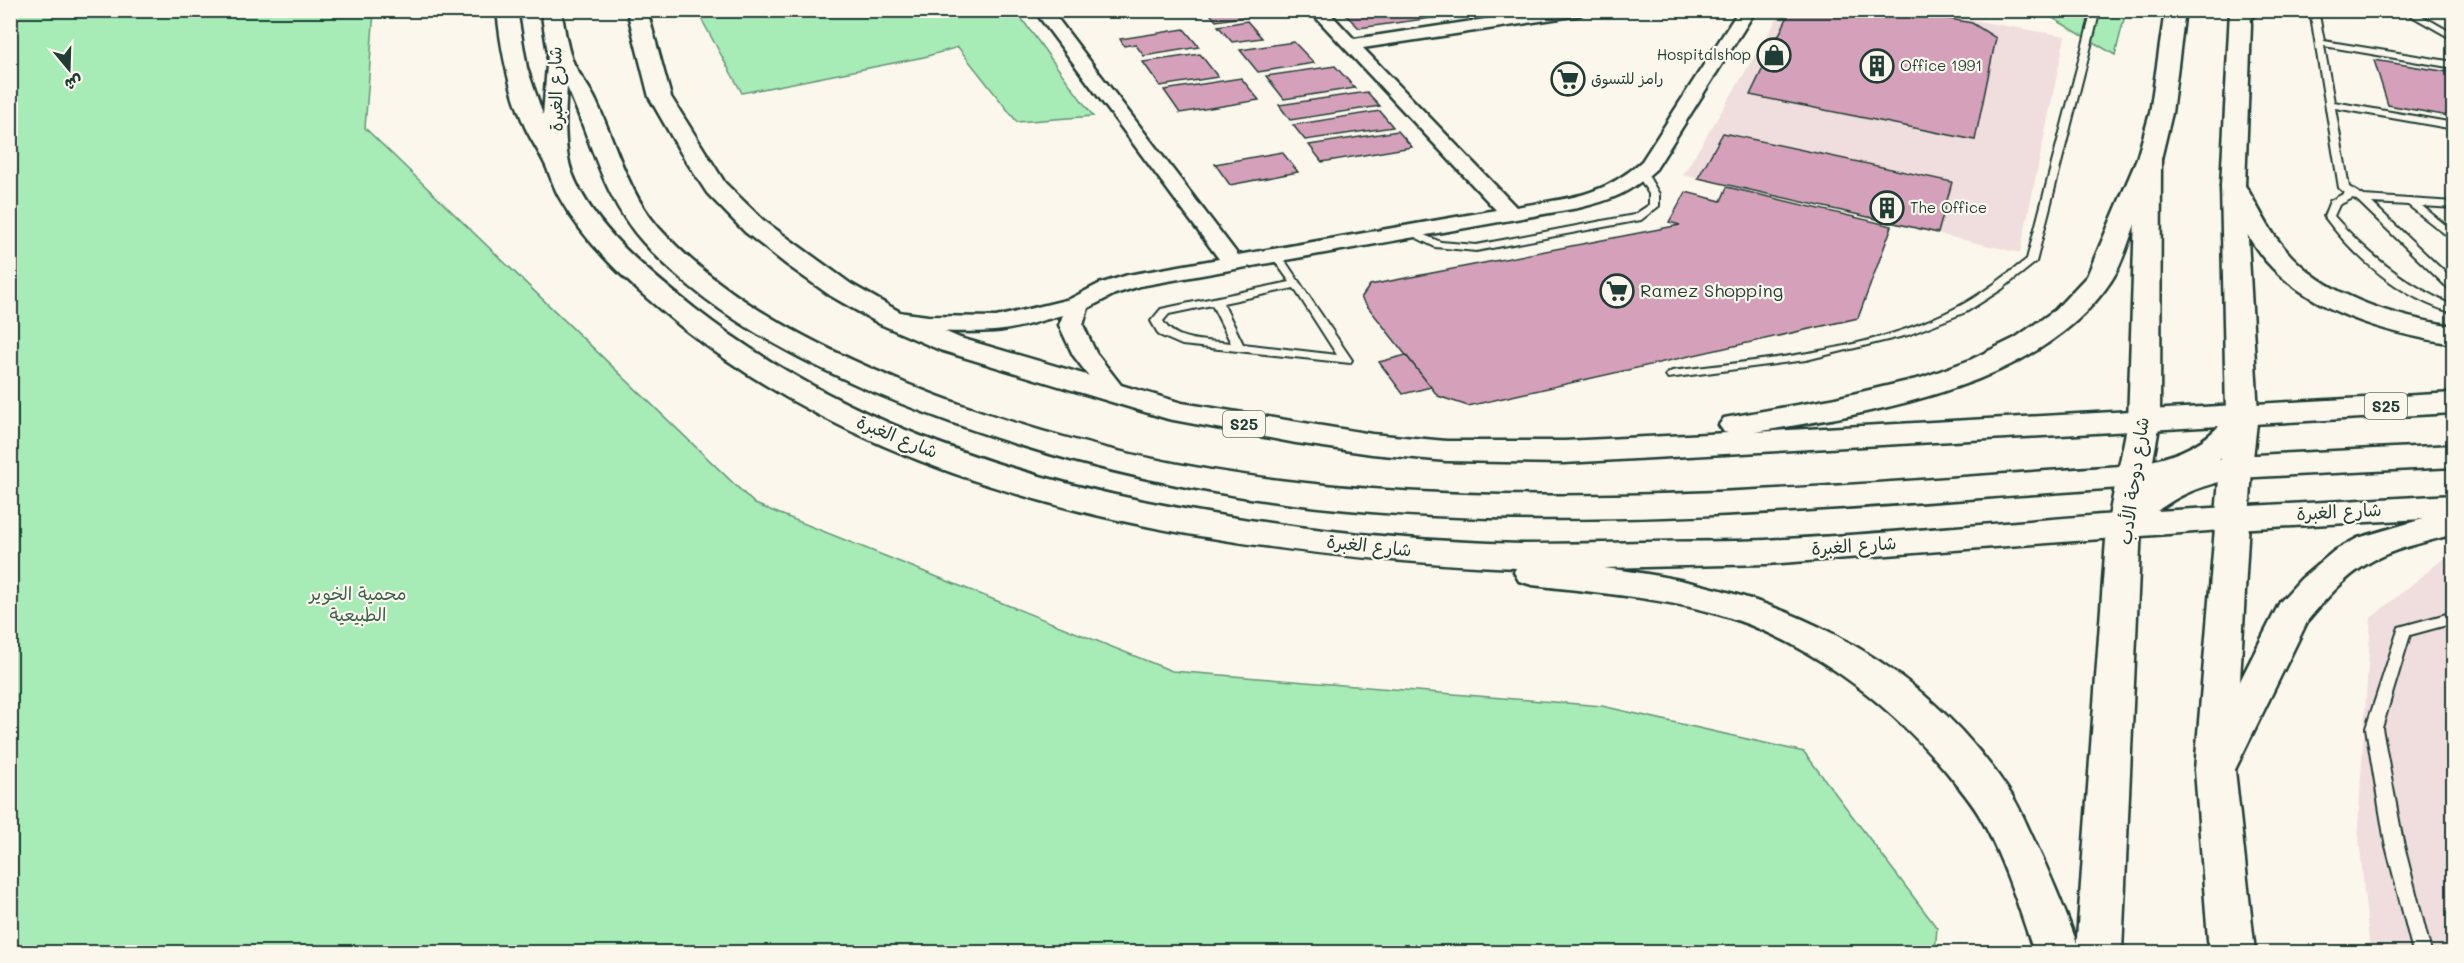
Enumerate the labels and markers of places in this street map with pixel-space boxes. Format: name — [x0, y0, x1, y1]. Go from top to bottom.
shop icon: Hospitalshop — [1756, 37, 1792, 73]
place label: Hospitalshop — [1657, 44, 1751, 64]
building icon: Office 1991 — [1859, 48, 1895, 84]
place label: Office 1991 — [1900, 55, 1982, 75]
supermarket icon: رامز للتسوق — [1550, 61, 1586, 97]
place label: رامز للتسوق — [1591, 68, 1663, 89]
building icon: The Office — [1869, 190, 1905, 226]
place label: The Office — [1910, 197, 1987, 217]
supermarket icon: Ramez Shopping — [1599, 273, 1635, 309]
place label: Ramez Shopping — [1640, 278, 1783, 302]

